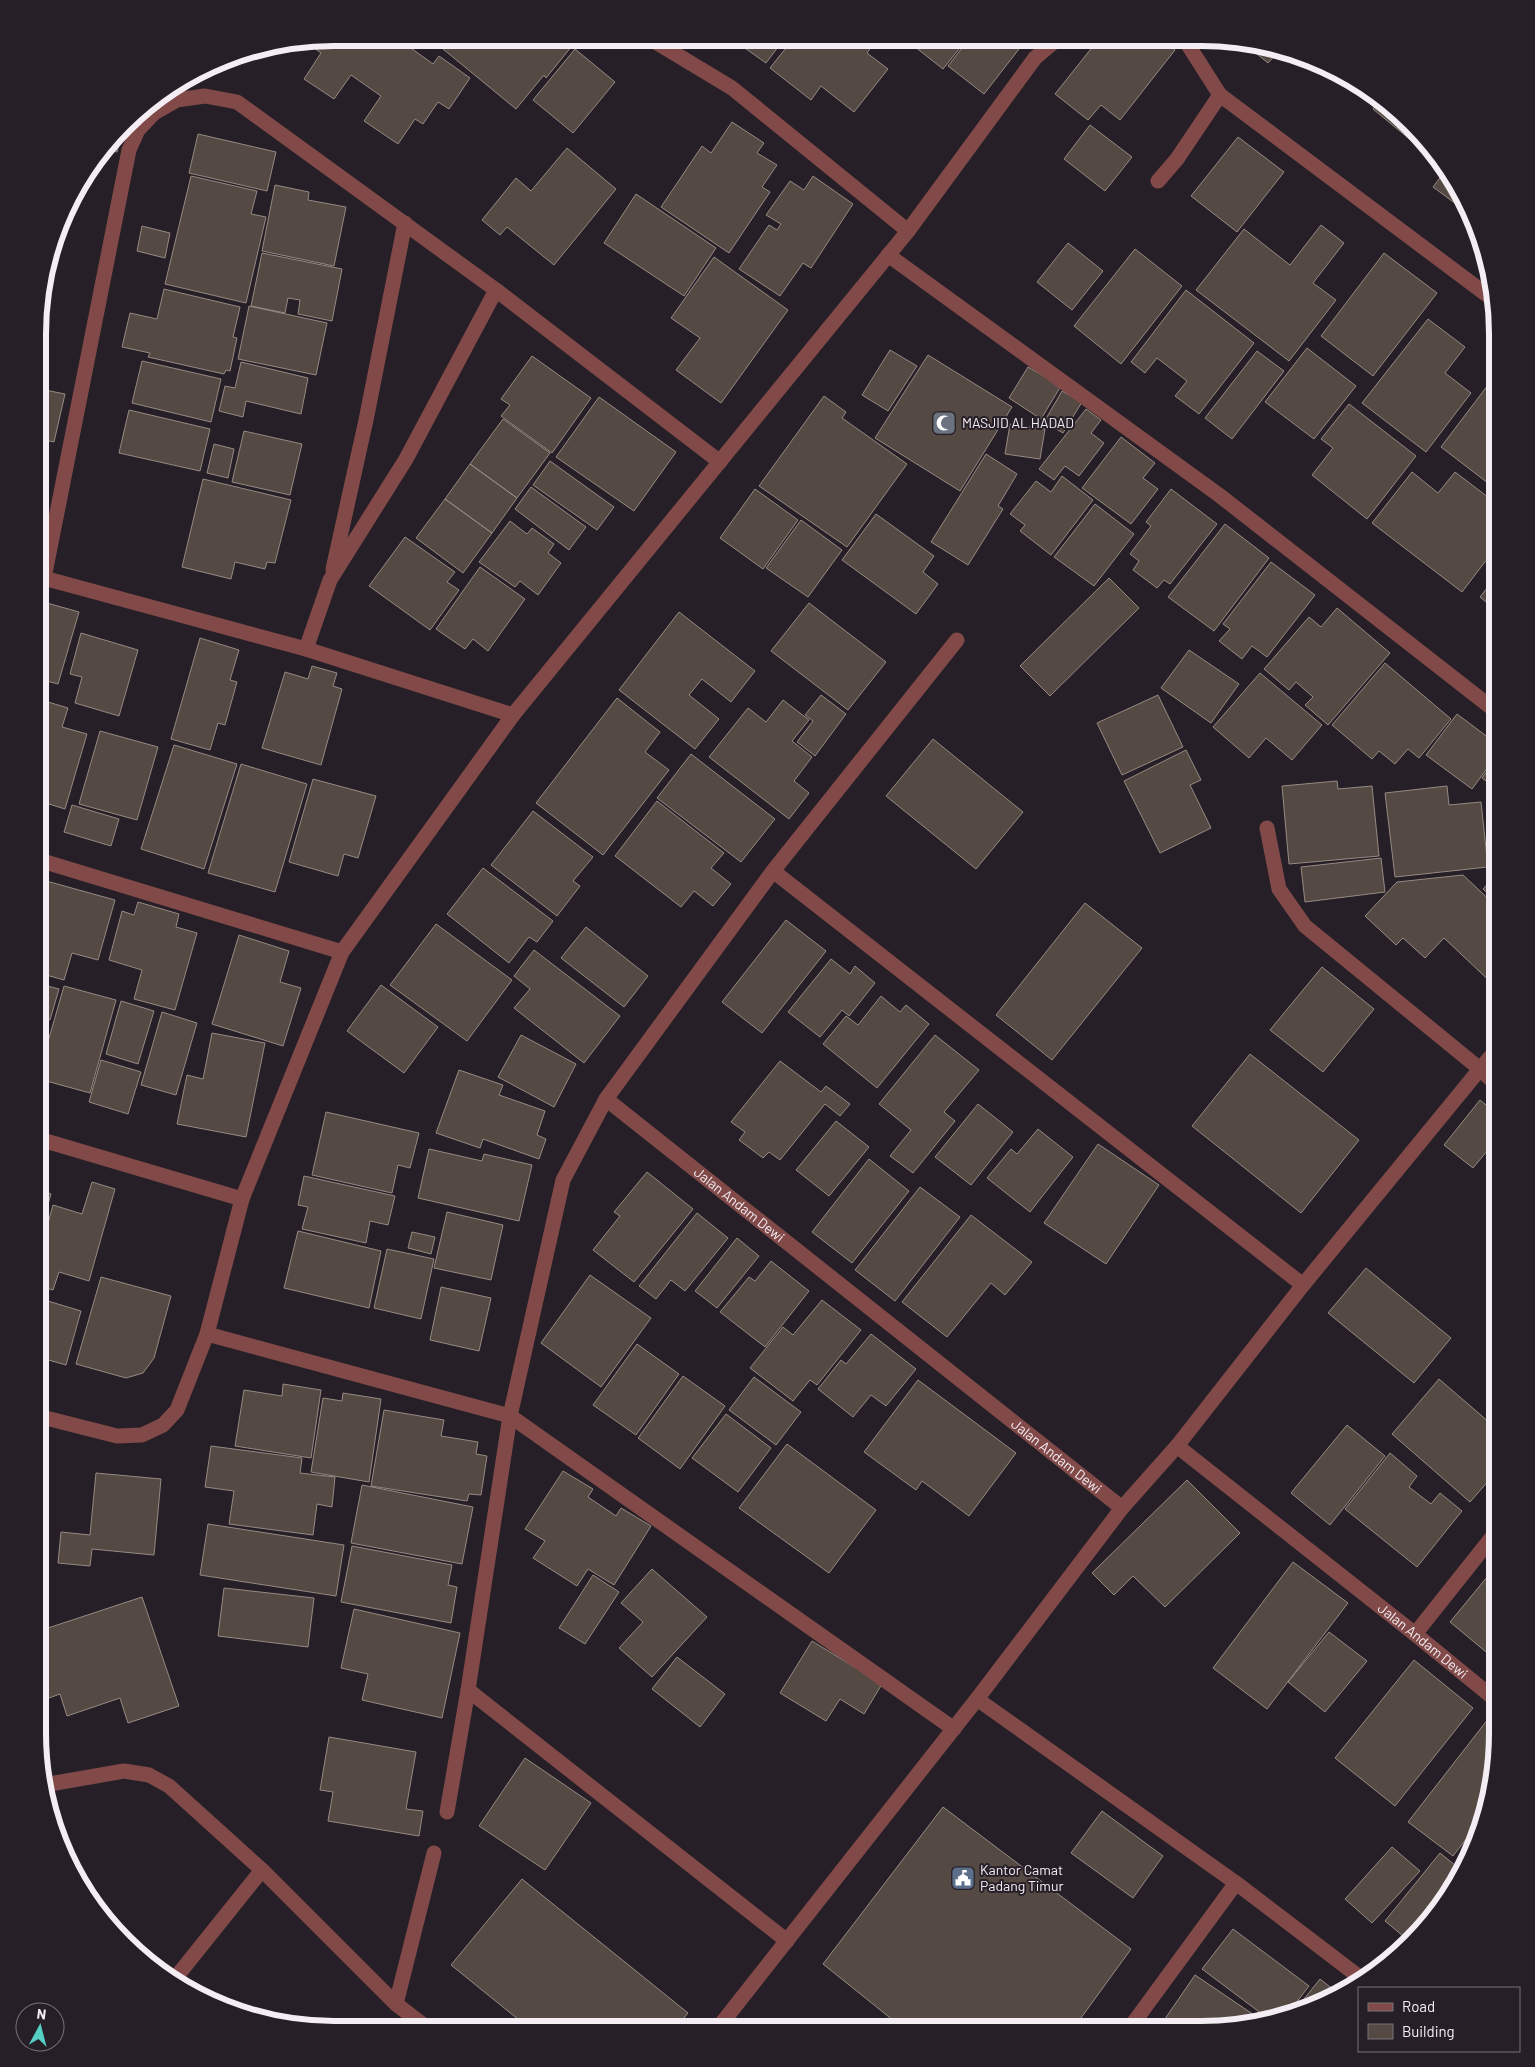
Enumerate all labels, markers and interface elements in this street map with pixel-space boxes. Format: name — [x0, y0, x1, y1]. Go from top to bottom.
mosque icon: MASJID AL HADAD — [931, 410, 957, 436]
place label: MASJID AL HADAD — [962, 414, 1074, 431]
street label: Jalan Andam Dewi — [691, 1163, 788, 1245]
street label: Jalan Andam Dewi — [1008, 1415, 1106, 1497]
street label: Jalan Andam Dewi — [1375, 1599, 1472, 1682]
place label: Kantor Camat Padang Timur — [980, 1861, 1064, 1894]
public building icon: Kantor Camat Padang Timur — [950, 1865, 976, 1891]
legend — [1358, 1987, 1520, 2052]
text: Road — [1402, 1997, 1435, 2015]
north arrow — [15, 2002, 65, 2052]
text: N — [36, 2005, 47, 2023]
text: Building — [1402, 2022, 1455, 2040]

